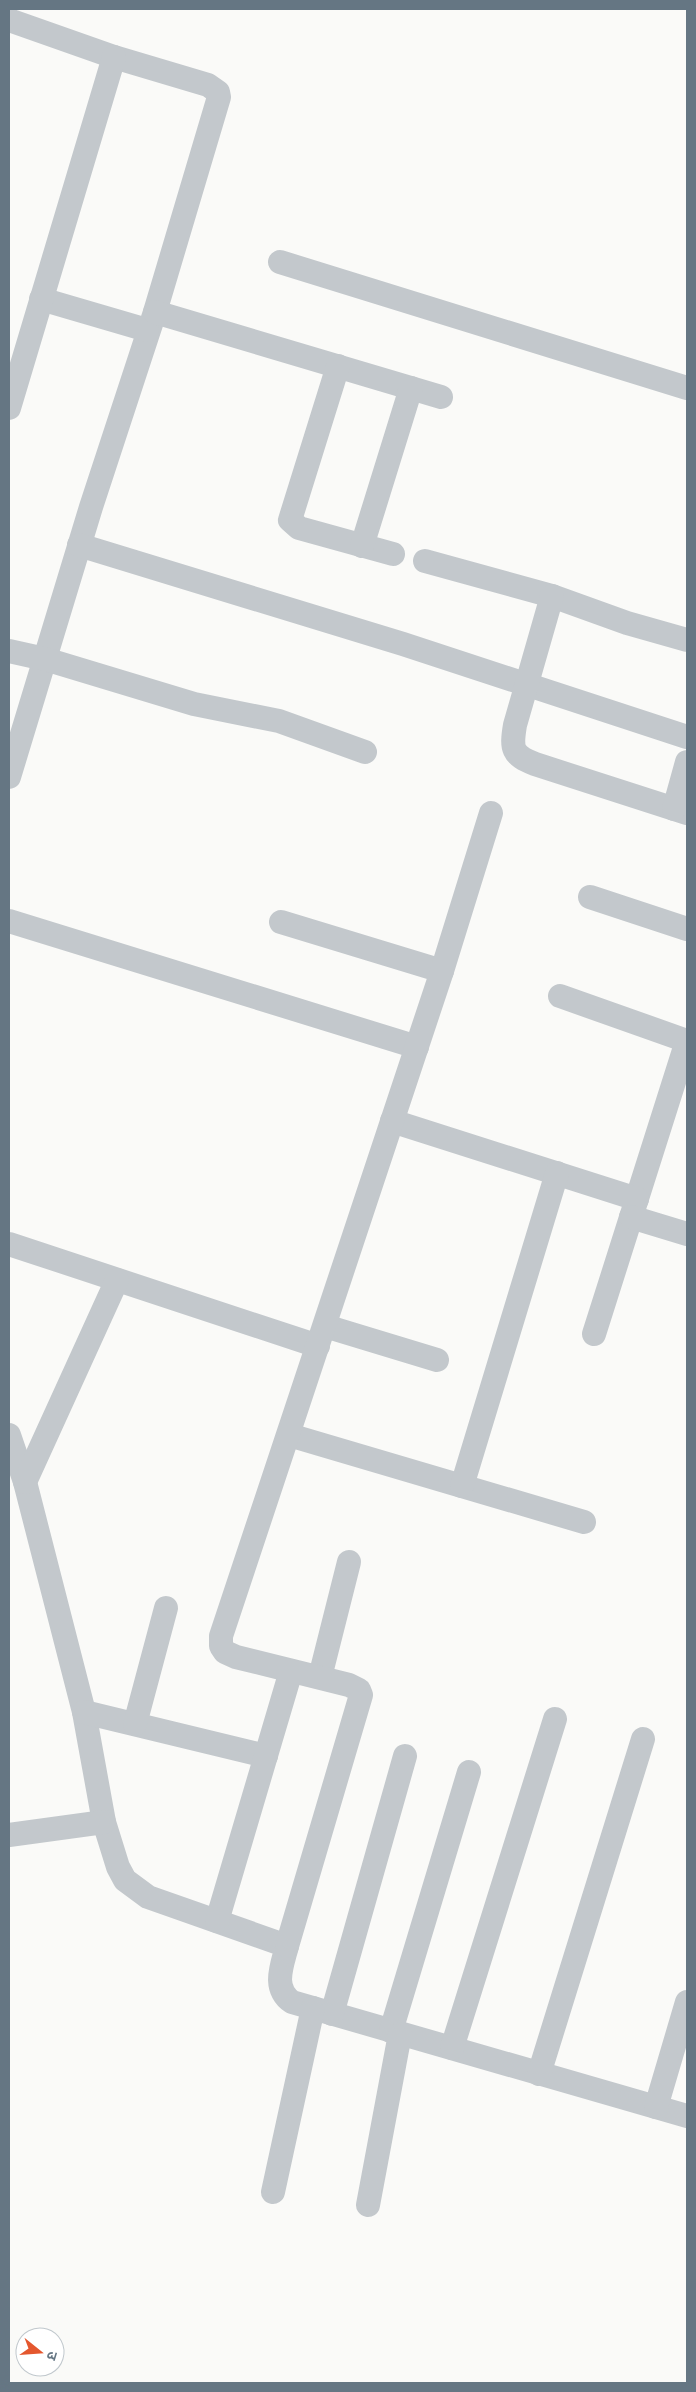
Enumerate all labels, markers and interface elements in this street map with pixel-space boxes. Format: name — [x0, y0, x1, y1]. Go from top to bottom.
north arrow — [15, 2327, 65, 2377]
text: उ — [42, 2349, 61, 2363]

